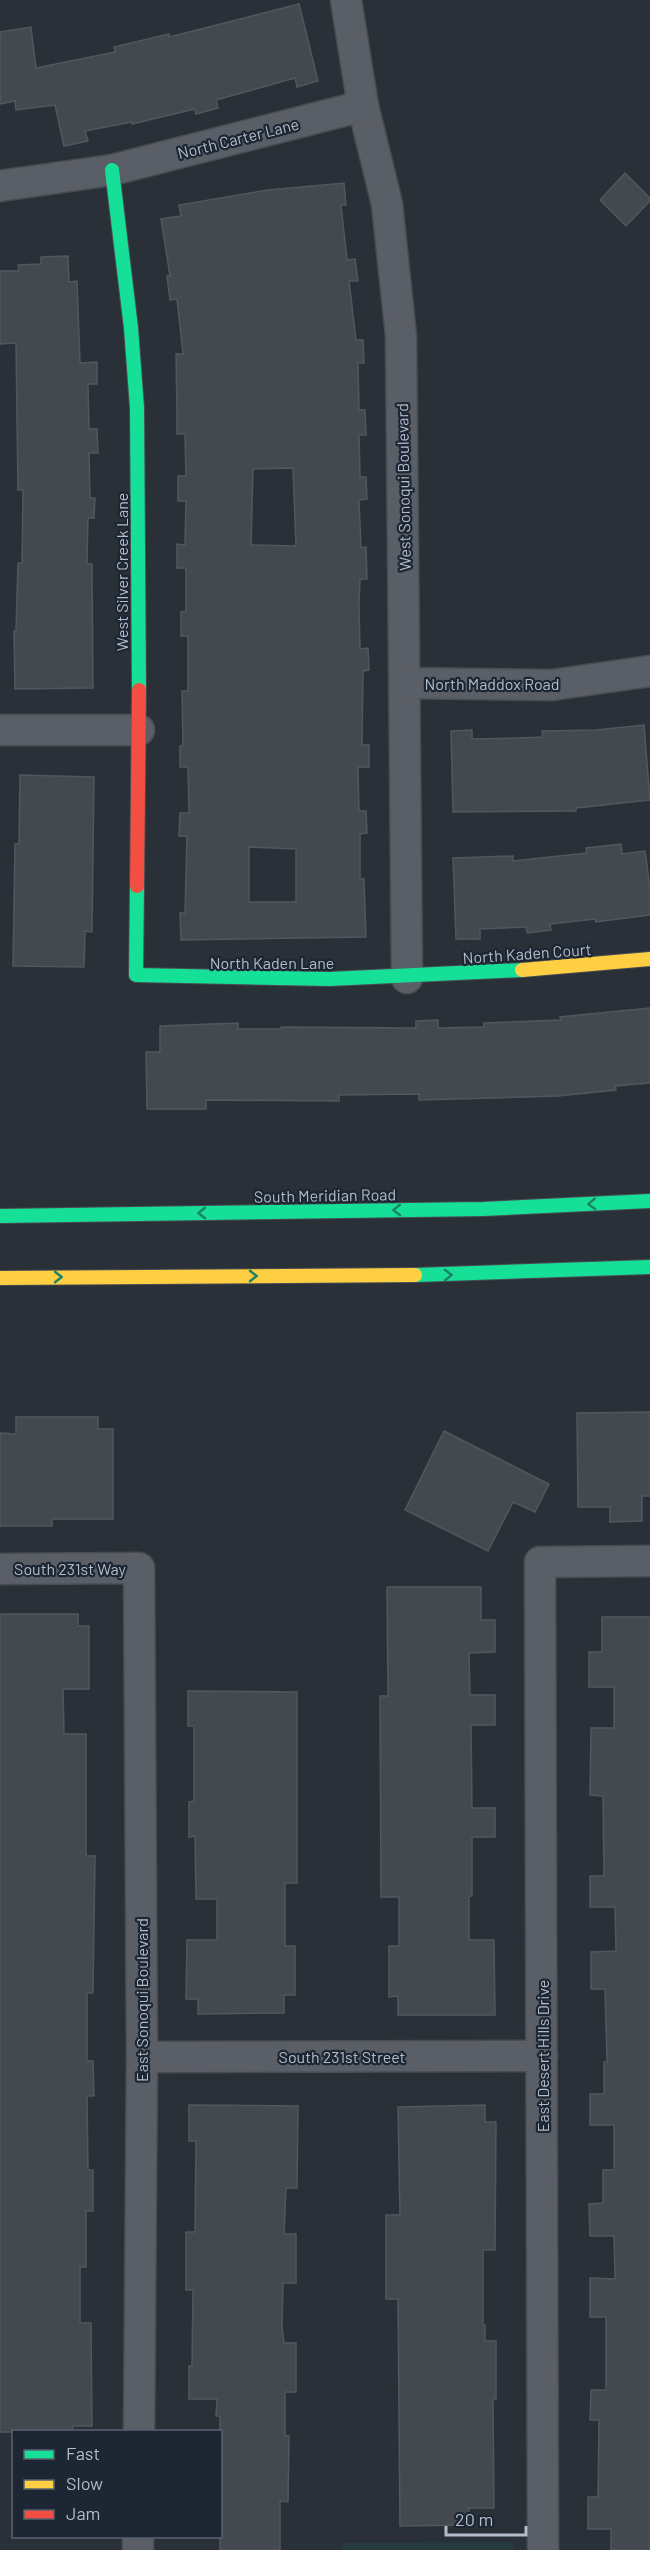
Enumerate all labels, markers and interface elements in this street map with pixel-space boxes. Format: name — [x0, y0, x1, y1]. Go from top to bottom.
street label: North Carter Lane — [175, 114, 301, 162]
street label: West Sonoqui Boulevard — [392, 403, 414, 571]
street label: West Silver Creek Lane — [112, 493, 131, 651]
street label: North Maddox Road — [424, 674, 560, 693]
street label: North Kaden Court — [462, 939, 592, 967]
street label: North Kaden Lane — [210, 953, 334, 972]
street label: South Meridian Road — [254, 1184, 396, 1206]
one-way arrow — [587, 1198, 596, 1211]
one-way arrow — [392, 1204, 401, 1217]
one-way arrow — [197, 1207, 206, 1219]
one-way arrow — [444, 1269, 453, 1281]
one-way arrow — [249, 1270, 258, 1282]
one-way arrow — [54, 1271, 63, 1283]
street label: South 231st Way — [14, 1559, 127, 1578]
street label: East Sonoqui Boulevard — [132, 1918, 151, 2082]
street label: East Desert Hills Drive — [533, 1980, 552, 2132]
street label: South 231st Street — [279, 2047, 405, 2066]
legend — [12, 2430, 222, 2538]
text: Fast — [66, 2442, 100, 2464]
text: Slow — [66, 2472, 103, 2494]
scale bar — [446, 2499, 526, 2537]
text: Jam — [66, 2502, 100, 2524]
text: 20 m — [455, 2508, 493, 2530]

